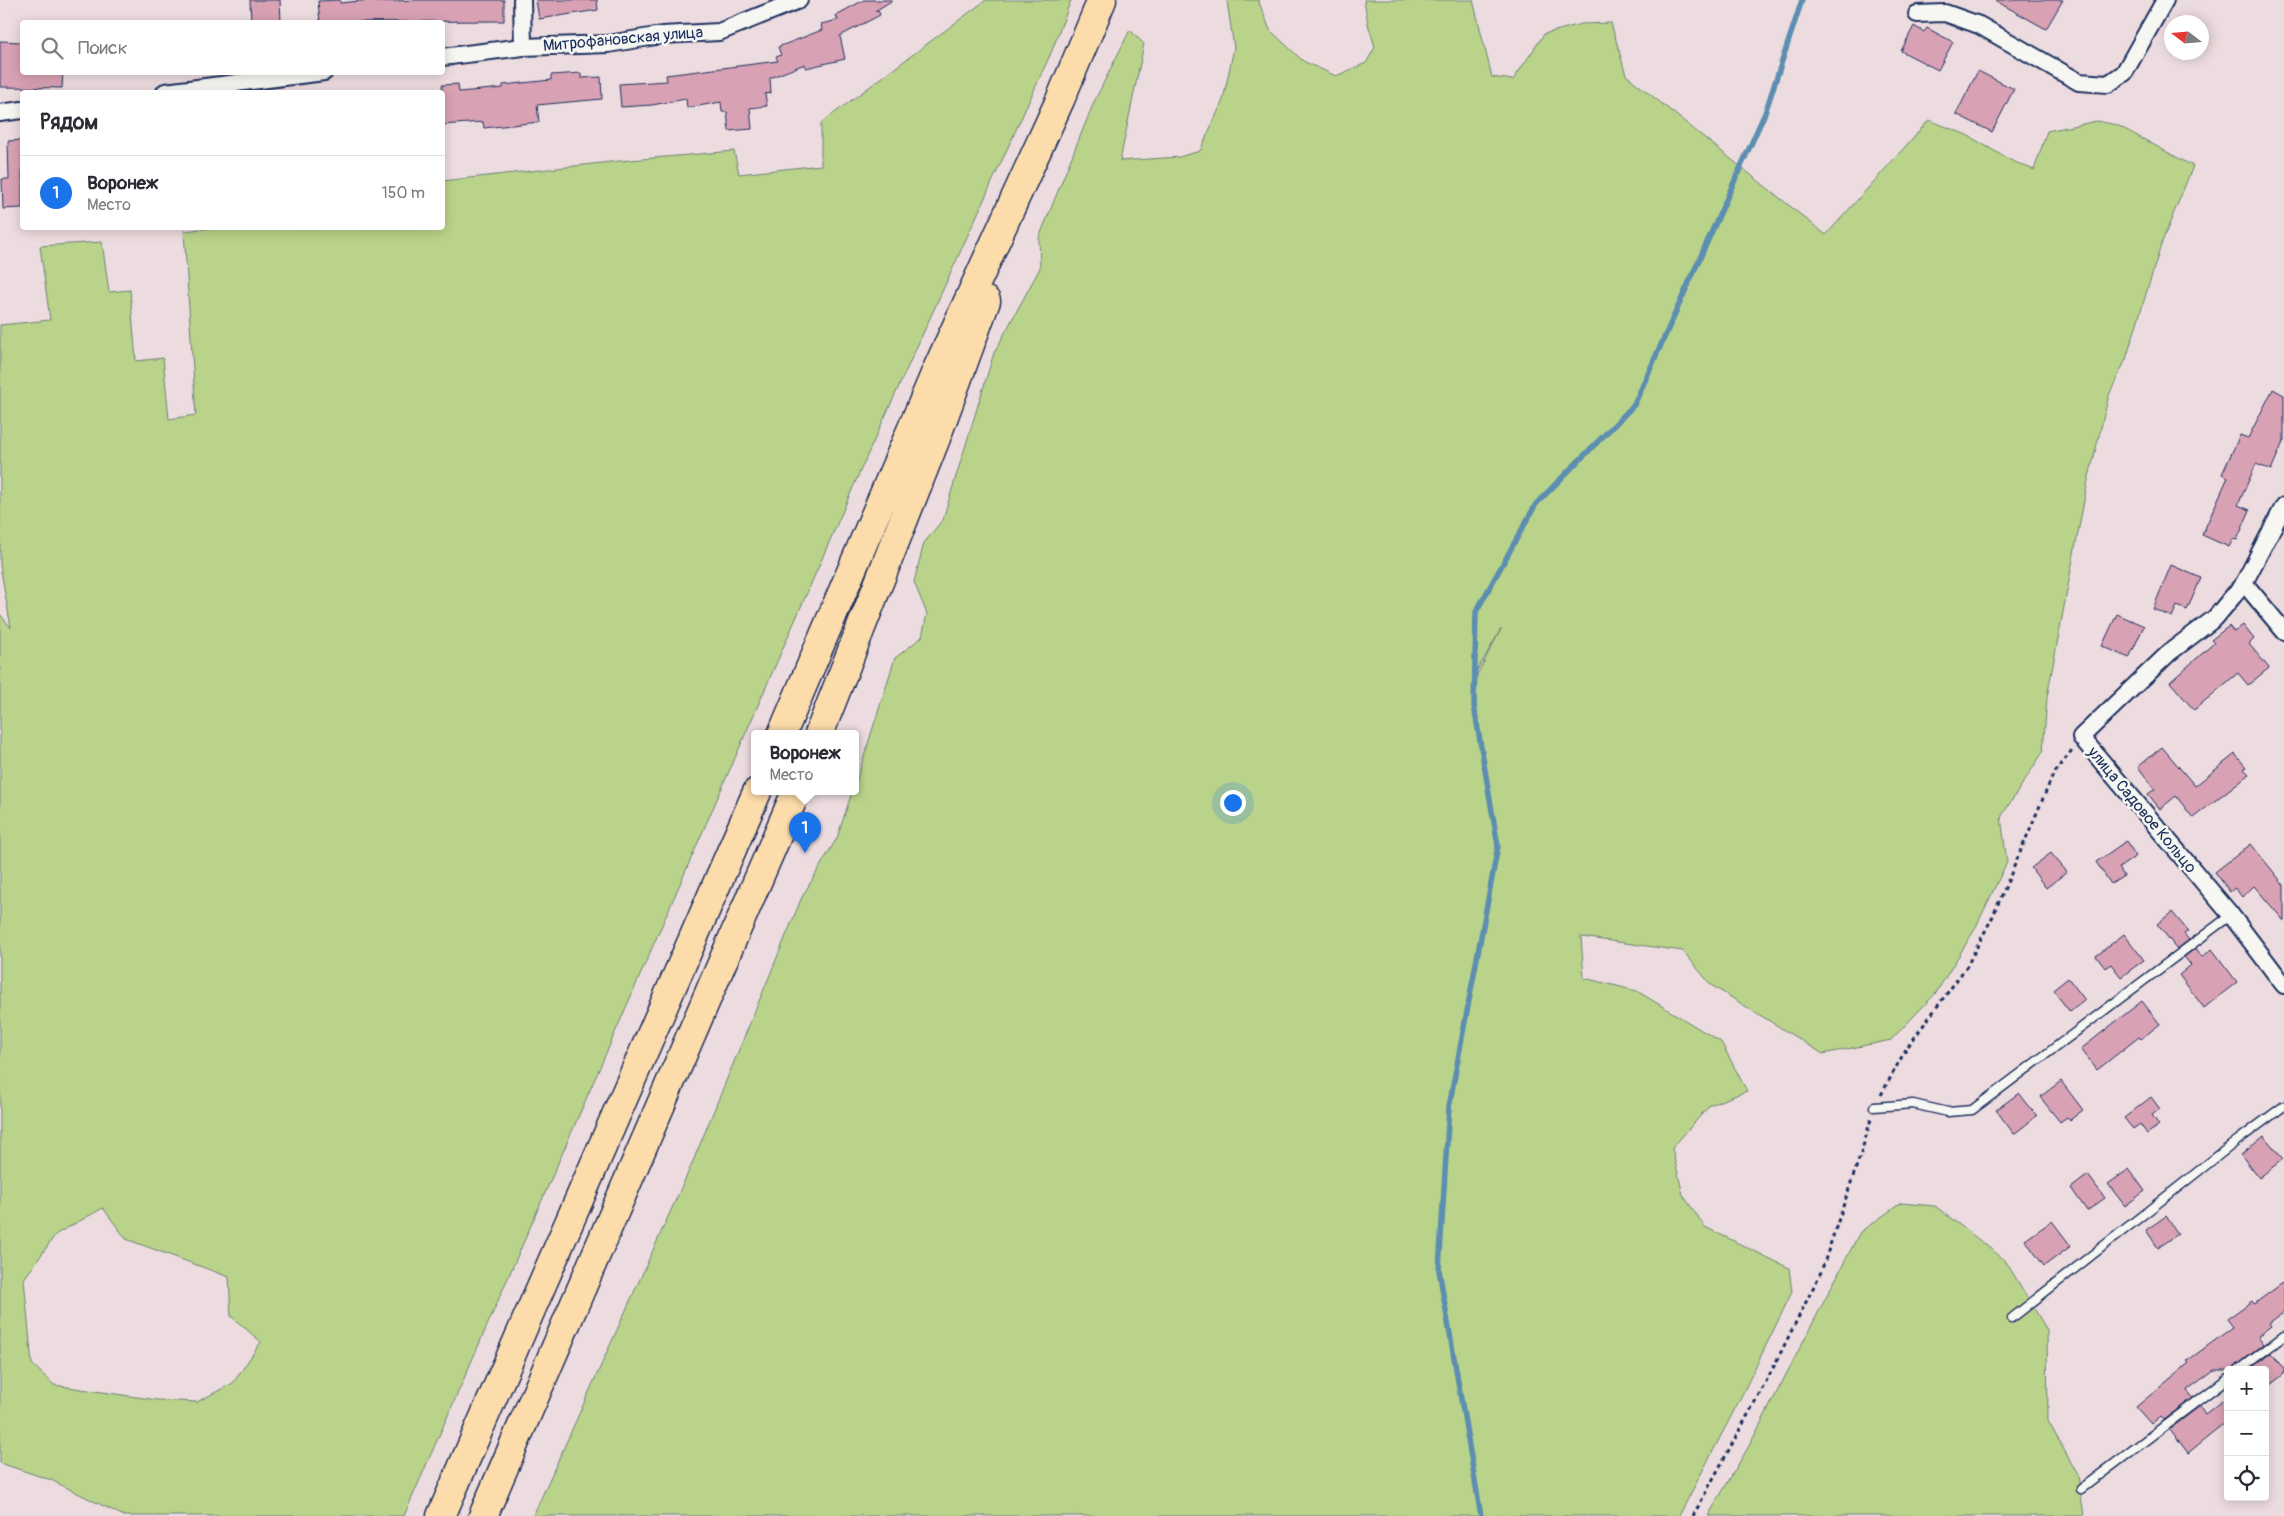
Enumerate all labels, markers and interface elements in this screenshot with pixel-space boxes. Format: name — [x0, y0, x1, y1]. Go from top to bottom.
north arrow — [2164, 15, 2209, 60]
search box — [20, 20, 445, 75]
street label: Митрофановская улица — [542, 22, 704, 56]
icon: search — [38, 34, 66, 62]
text: Поиск — [78, 36, 128, 60]
text: Рядом — [40, 109, 98, 136]
text: Воронеж — [87, 171, 158, 195]
text: 1 — [53, 183, 59, 203]
text: 150 m — [381, 183, 425, 203]
text: Место — [87, 195, 131, 215]
popup — [751, 730, 859, 795]
text: Воронеж — [769, 741, 841, 765]
street label: улица Садовое Кольцо — [2083, 742, 2201, 878]
text: Место — [769, 765, 813, 785]
your location — [1220, 790, 1246, 816]
pin: 1 — [789, 812, 821, 853]
map controls — [2224, 1366, 2269, 1501]
button: + — [2224, 1366, 2269, 1411]
button: − — [2224, 1411, 2269, 1456]
button: locate — [2224, 1456, 2269, 1501]

